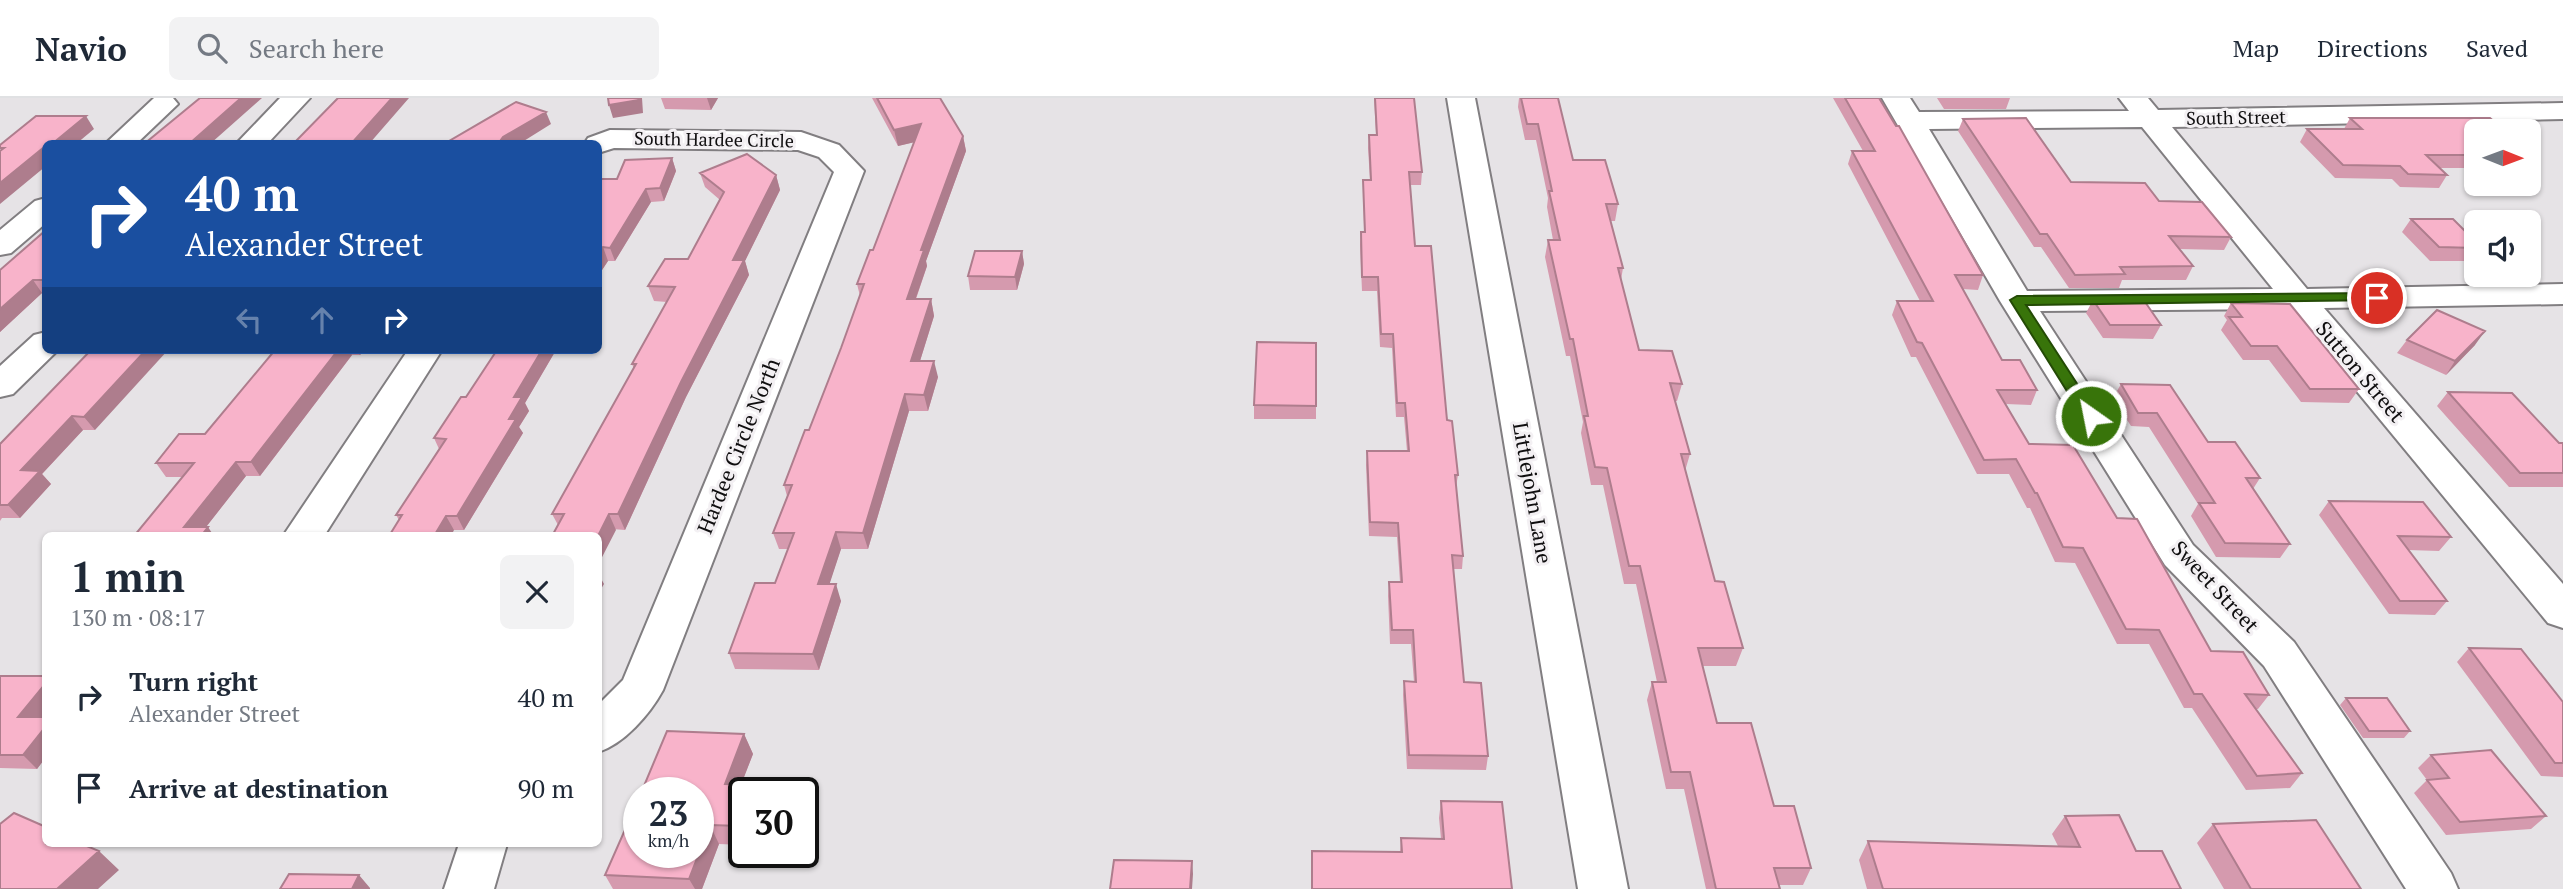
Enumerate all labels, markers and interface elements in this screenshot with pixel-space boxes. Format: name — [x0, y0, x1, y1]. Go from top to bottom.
search box — [169, 17, 659, 80]
text: Navio — [35, 27, 127, 70]
icon: search — [193, 29, 231, 67]
text: Search here — [249, 31, 384, 65]
text: Map — [2233, 32, 2279, 64]
text: Directions — [2317, 32, 2428, 64]
text: Saved — [2466, 32, 2528, 64]
street label: South Street — [2186, 104, 2286, 130]
north arrow — [2464, 119, 2541, 196]
map controls — [2464, 119, 2541, 287]
street label: South Hardee Circle — [634, 126, 794, 152]
text: 40 m — [185, 160, 299, 225]
icon: right — [70, 168, 161, 259]
button: sound — [2464, 210, 2541, 287]
text: Alexander Street — [185, 223, 423, 265]
pin — [2347, 268, 2407, 328]
icon: arrive — [2358, 279, 2396, 317]
icon: left — [230, 301, 268, 339]
icon: ahead — [303, 301, 341, 339]
icon: right — [376, 301, 414, 339]
street label: Sutton Street — [2310, 315, 2412, 428]
street label: Hardee Circle North — [690, 354, 786, 537]
position arrow — [2054, 379, 2128, 453]
street label: Littlejohn Lane — [1507, 420, 1559, 566]
street label: Sweet Street — [2166, 534, 2266, 639]
text: 1 min — [70, 548, 185, 604]
button: close — [500, 555, 574, 629]
text: 130 m · 08:17 — [70, 602, 205, 633]
text: Turn right — [129, 664, 258, 698]
icon: right — [70, 678, 108, 716]
text: 40 m — [518, 680, 574, 714]
text: Alexander Street — [129, 698, 300, 729]
icon: arrive — [70, 769, 108, 807]
text: Arrive at destination — [129, 771, 388, 805]
text: 90 m — [518, 771, 574, 805]
speed limit sign: 30 — [728, 777, 819, 868]
text: 23 — [649, 790, 688, 836]
text: km/h — [648, 828, 689, 852]

